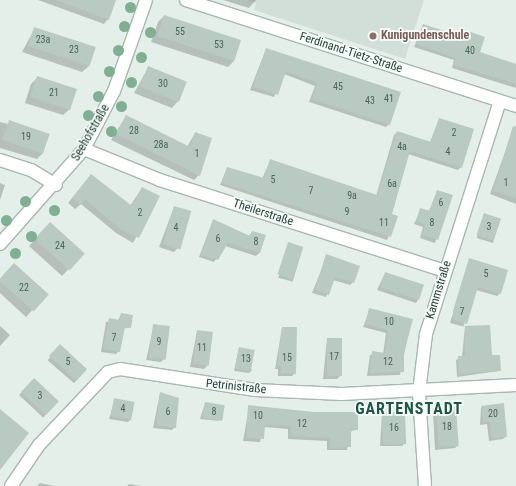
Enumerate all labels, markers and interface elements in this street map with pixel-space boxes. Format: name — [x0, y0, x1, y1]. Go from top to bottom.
house number: 55 — [175, 26, 185, 38]
place label: Kunigundenschule — [381, 29, 469, 43]
street label: Ferdinand-Tietz-Straße — [298, 30, 404, 76]
marker: Kunigundenschule — [368, 31, 378, 41]
house number: 23a — [36, 34, 50, 46]
house number: 53 — [214, 39, 224, 51]
house number: 23 — [69, 44, 79, 56]
house number: 40 — [465, 45, 475, 57]
house number: 30 — [158, 78, 168, 90]
house number: 45 — [333, 81, 343, 93]
house number: 21 — [49, 87, 59, 99]
house number: 41 — [384, 93, 394, 105]
house number: 43 — [365, 95, 375, 107]
street label: Seehofstraße — [69, 102, 113, 164]
house number: 28 — [129, 125, 139, 137]
house number: 2 — [452, 127, 456, 139]
house number: 19 — [21, 131, 31, 143]
house number: 28a — [154, 139, 168, 151]
house number: 4a — [397, 141, 407, 153]
house number: 4 — [446, 146, 450, 158]
house number: 1 — [195, 148, 199, 160]
house number: 5 — [271, 174, 275, 186]
house number: 1 — [504, 177, 508, 189]
house number: 6a — [387, 178, 397, 190]
house number: 7 — [309, 185, 313, 197]
house number: 9a — [347, 190, 357, 202]
street label: Theilerstraße — [231, 196, 295, 230]
house number: 6 — [439, 197, 443, 209]
house number: 9 — [345, 206, 349, 218]
house number: 2 — [138, 207, 142, 219]
house number: 11 — [379, 217, 389, 229]
house number: 8 — [430, 217, 434, 229]
house number: 3 — [487, 221, 491, 233]
house number: 4 — [174, 222, 178, 234]
house number: 6 — [216, 233, 220, 245]
house number: 8 — [254, 236, 258, 248]
house number: 24 — [55, 240, 65, 252]
street label: Kammstraße — [423, 259, 455, 321]
house number: 5 — [484, 268, 488, 280]
house number: 22 — [19, 282, 29, 294]
house number: 7 — [460, 306, 464, 318]
house number: 10 — [384, 316, 394, 328]
house number: 7 — [112, 332, 116, 344]
house number: 9 — [157, 336, 161, 348]
house number: 11 — [197, 342, 207, 354]
house number: 17 — [329, 351, 339, 363]
house number: 15 — [282, 352, 292, 364]
house number: 13 — [241, 353, 251, 365]
house number: 5 — [66, 356, 70, 368]
house number: 12 — [383, 356, 393, 368]
street label: Petrinistraße — [205, 377, 267, 397]
house number: 3 — [38, 390, 42, 402]
district label: GARTENSTADT — [355, 399, 463, 419]
house number: 4 — [121, 403, 125, 415]
house number: 6 — [166, 406, 170, 418]
house number: 8 — [212, 406, 216, 418]
house number: 20 — [488, 408, 498, 420]
house number: 10 — [253, 410, 263, 422]
house number: 12 — [297, 418, 307, 430]
house number: 18 — [442, 421, 452, 433]
house number: 16 — [389, 422, 399, 434]

